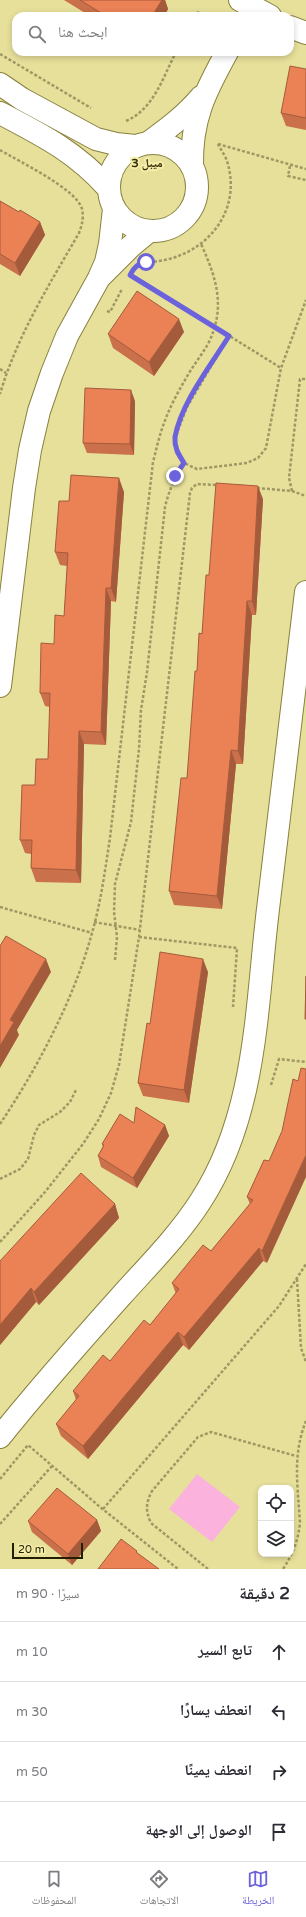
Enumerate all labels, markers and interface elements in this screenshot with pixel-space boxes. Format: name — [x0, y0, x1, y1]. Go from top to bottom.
search box — [12, 12, 294, 56]
icon: search — [26, 23, 48, 45]
text: ابحث هنا — [58, 23, 108, 41]
district label: ميبل 3 — [131, 156, 163, 171]
route start — [137, 253, 155, 271]
route end — [166, 467, 184, 485]
map controls — [258, 1485, 294, 1557]
button: locate — [258, 1485, 294, 1521]
button: layers — [258, 1521, 294, 1557]
scale bar — [12, 1541, 83, 1560]
text: 20 m — [18, 1543, 45, 1556]
text: 2 دقيقة — [239, 1583, 290, 1604]
text: سيرًا · 90 m — [16, 1586, 79, 1602]
text: تابع السير — [198, 1641, 252, 1659]
icon: ahead — [268, 1641, 290, 1663]
text: 10 m — [16, 1644, 48, 1660]
text: انعطف يسارًا — [180, 1701, 252, 1719]
icon: left — [268, 1701, 290, 1723]
text: 30 m — [16, 1704, 48, 1720]
text: انعطف يمينًا — [184, 1761, 252, 1779]
icon: right — [268, 1761, 290, 1783]
text: 50 m — [16, 1764, 48, 1780]
text: الوصول إلى الوجهة — [146, 1821, 252, 1839]
icon: arrive — [268, 1821, 290, 1843]
tab: المحفوظات — [32, 1868, 76, 1911]
tab: الاتجاهات — [140, 1868, 179, 1911]
tab: الخريطة — [242, 1868, 274, 1911]

